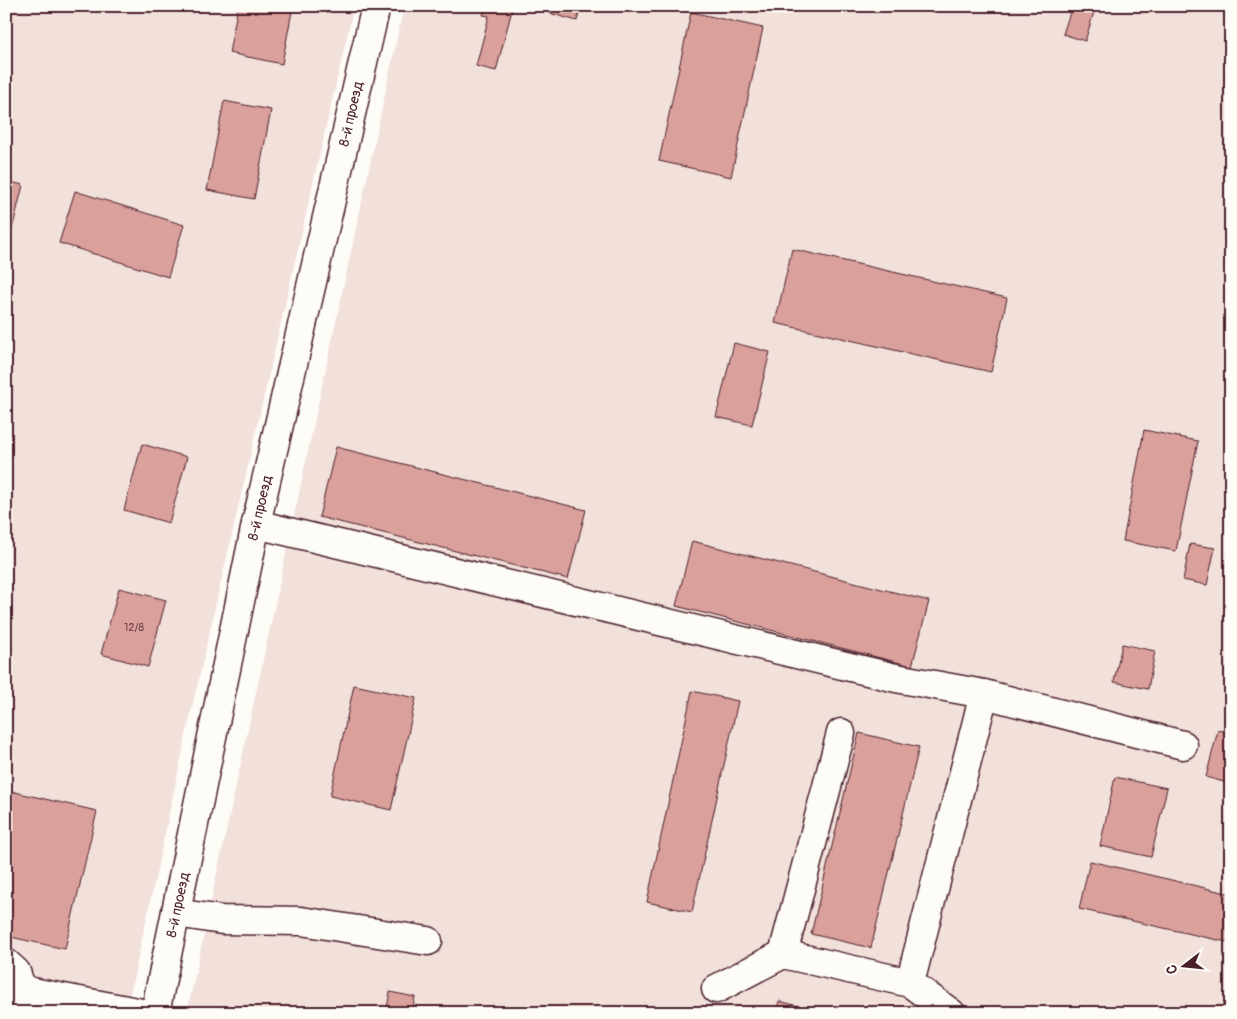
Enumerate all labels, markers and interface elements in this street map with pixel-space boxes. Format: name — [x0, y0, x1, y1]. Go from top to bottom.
street label: 8-й проезд — [335, 79, 367, 148]
street label: 8-й проезд — [244, 473, 276, 542]
house number: 12/8 — [124, 621, 144, 634]
street label: 8-й проезд — [163, 870, 193, 939]
north arrow — [1160, 942, 1210, 992]
text: С — [1163, 963, 1181, 976]

